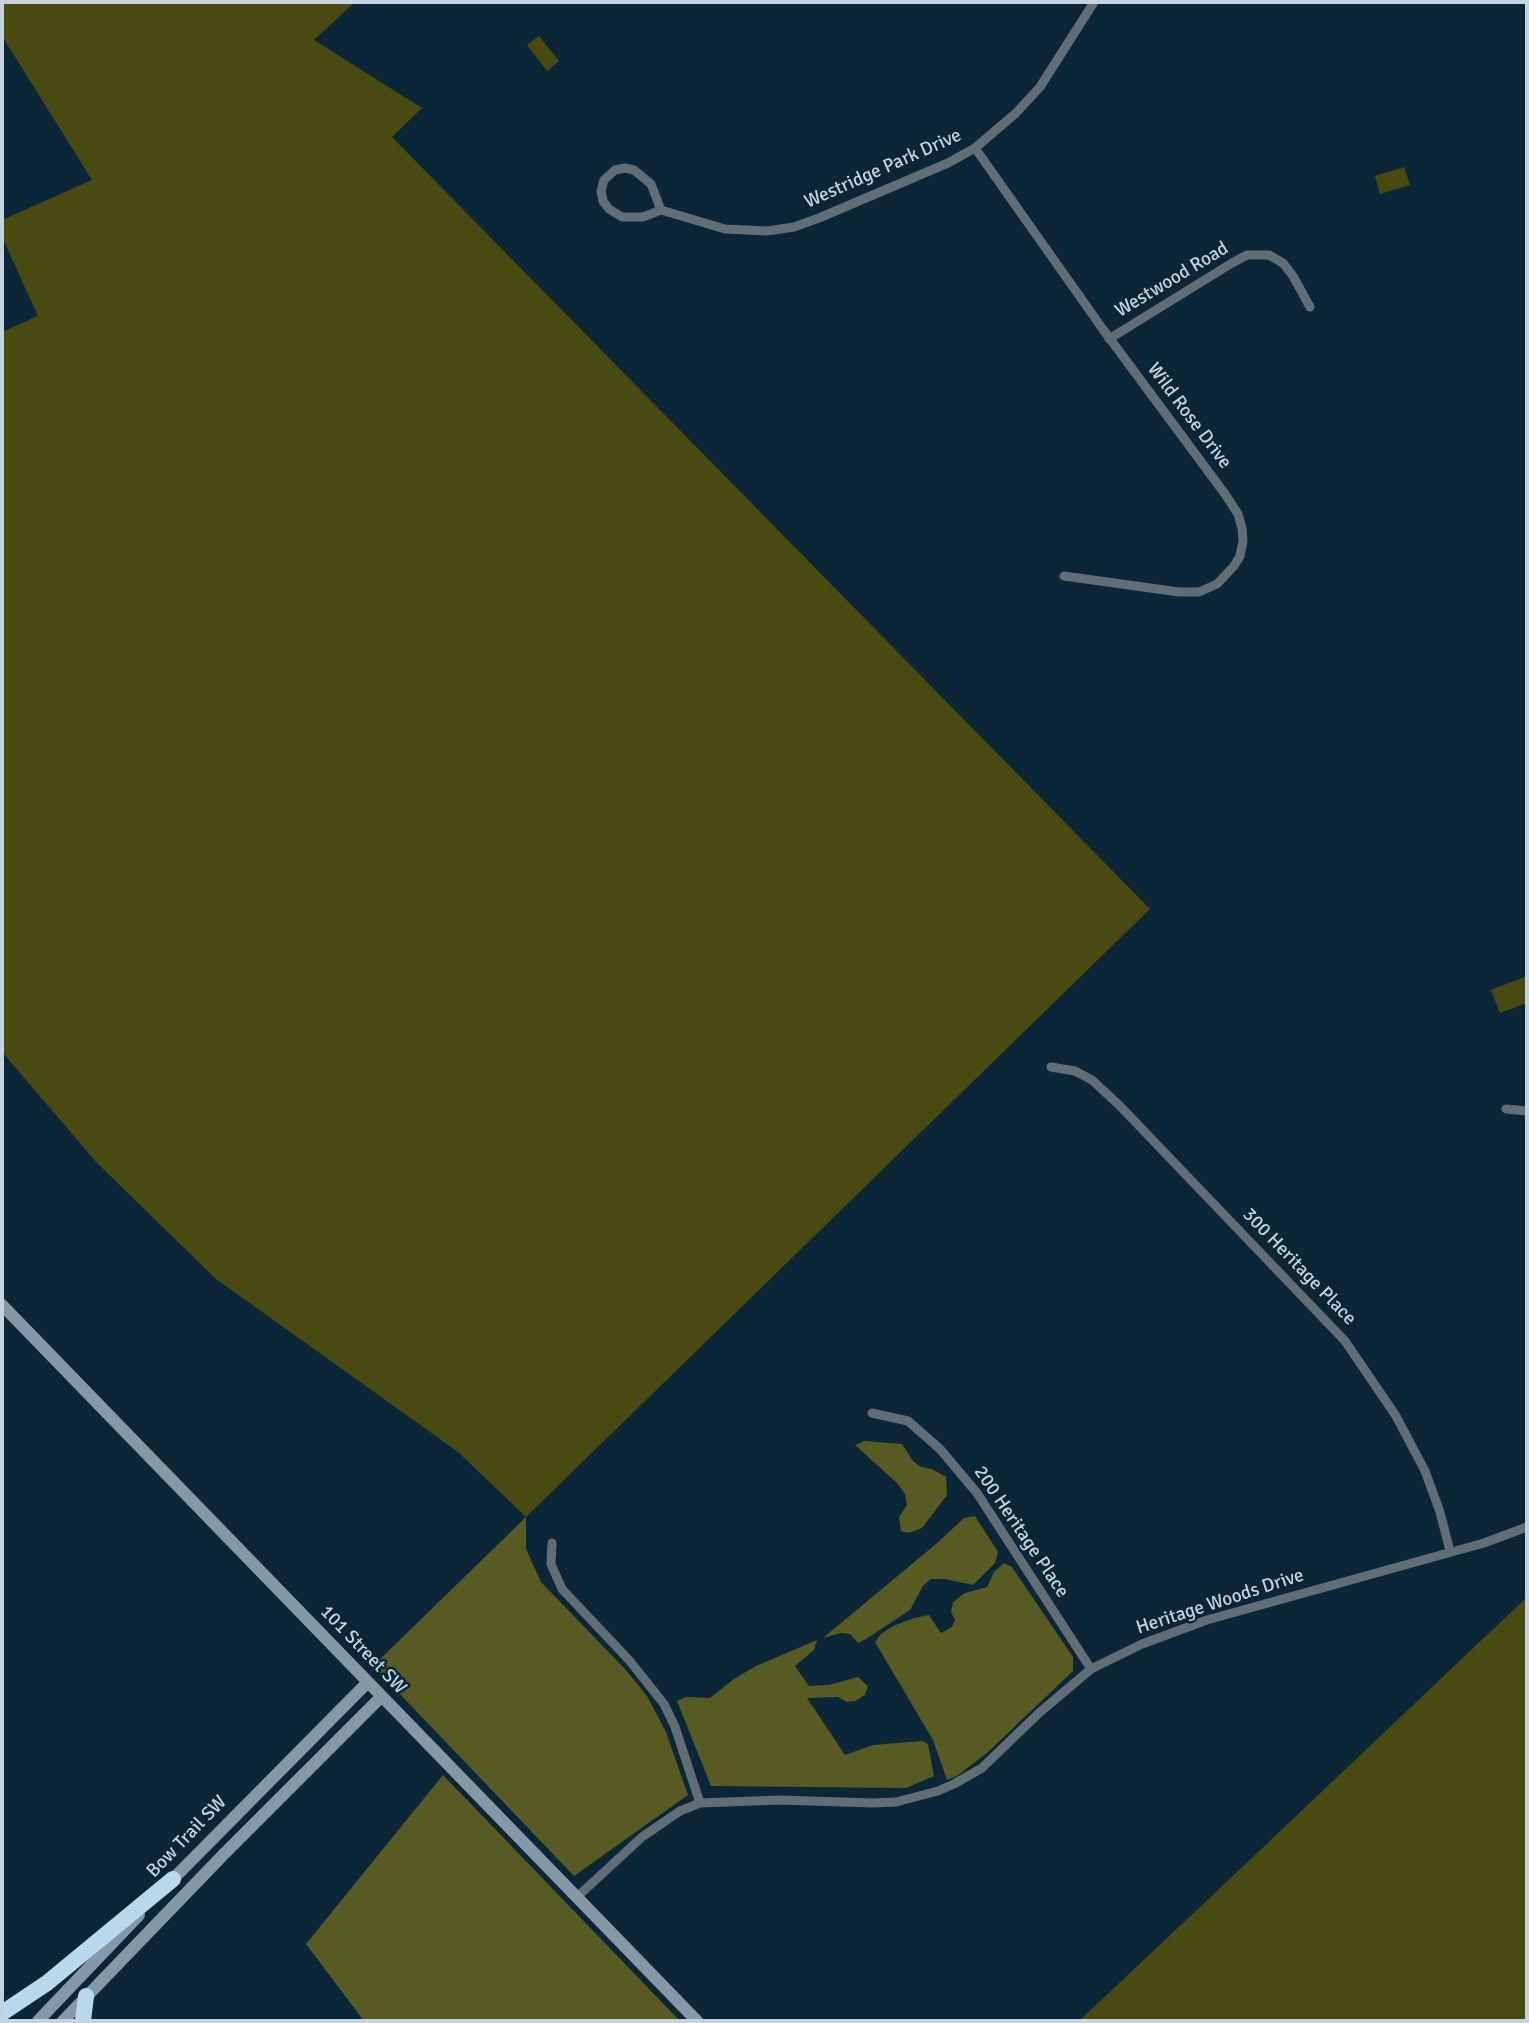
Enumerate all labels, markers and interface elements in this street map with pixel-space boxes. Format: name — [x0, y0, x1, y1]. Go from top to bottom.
street label: Westridge Park Drive — [801, 124, 965, 214]
street label: Westwood Road — [1111, 237, 1233, 323]
street label: Wild Rose Drive — [1142, 359, 1236, 473]
street label: 300 Heritage Place — [1237, 1204, 1361, 1330]
street label: 200 Heritage Place — [969, 1462, 1073, 1602]
street label: Heritage Woods Drive — [1133, 1564, 1307, 1640]
street label: 101 Street SW — [315, 1601, 411, 1699]
street label: Bow Trail SW — [142, 1791, 232, 1883]

